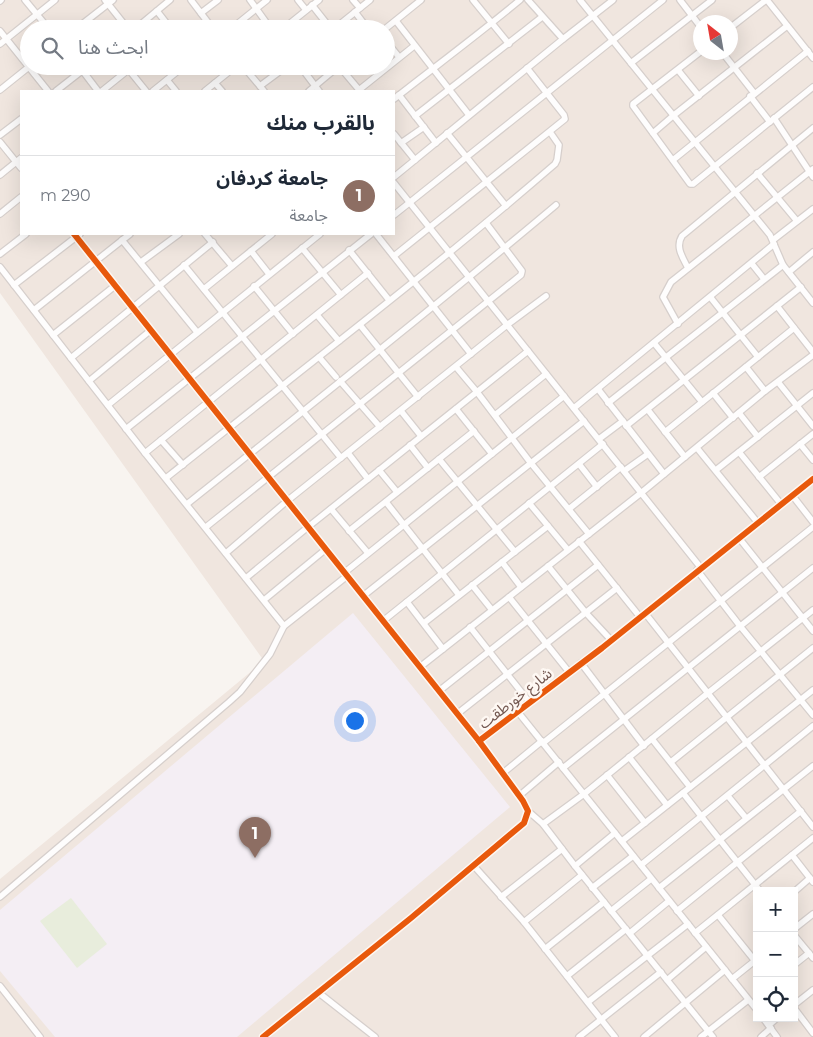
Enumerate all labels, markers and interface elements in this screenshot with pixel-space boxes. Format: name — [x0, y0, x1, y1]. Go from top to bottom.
north arrow — [693, 15, 738, 60]
search box — [20, 20, 395, 75]
icon: search — [38, 34, 66, 62]
text: ابحث هنا — [78, 36, 148, 59]
text: بالقرب منك — [267, 110, 375, 135]
text: جامعة كردفان — [216, 167, 328, 190]
text: 290 m — [40, 186, 91, 205]
text: 1 — [356, 186, 362, 205]
text: جامعة — [289, 206, 328, 225]
street label: شارع خورطقت — [474, 663, 558, 735]
your location — [342, 708, 368, 734]
pin: 1 — [239, 817, 271, 858]
map controls — [753, 887, 798, 1022]
button: + — [753, 887, 798, 932]
button: − — [753, 932, 798, 977]
button: locate — [753, 977, 798, 1022]

